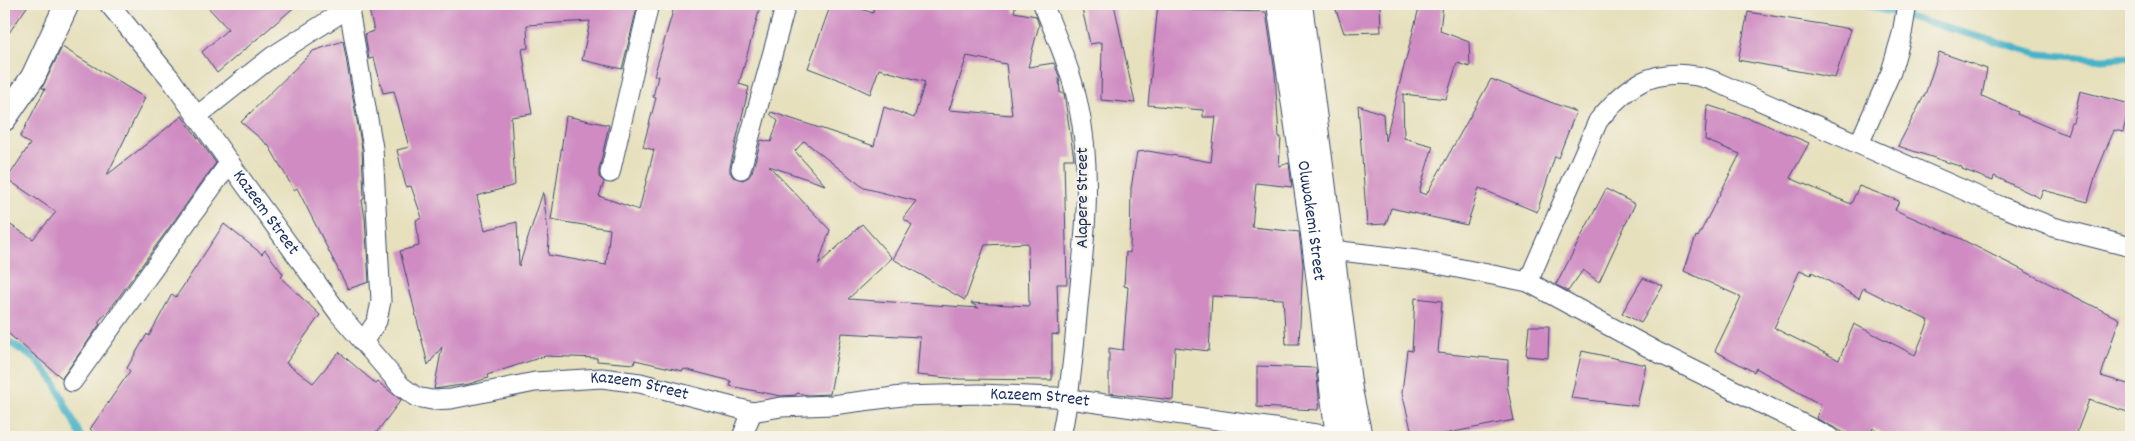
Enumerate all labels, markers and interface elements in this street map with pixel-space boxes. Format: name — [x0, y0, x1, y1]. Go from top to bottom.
street label: Alapere Street — [1071, 147, 1096, 249]
street label: Oluwakemi Street — [1290, 159, 1331, 283]
street label: Kazeem Street — [226, 165, 305, 261]
street label: Kazeem Street — [589, 365, 692, 408]
street label: Kazeem Street — [990, 382, 1092, 414]

